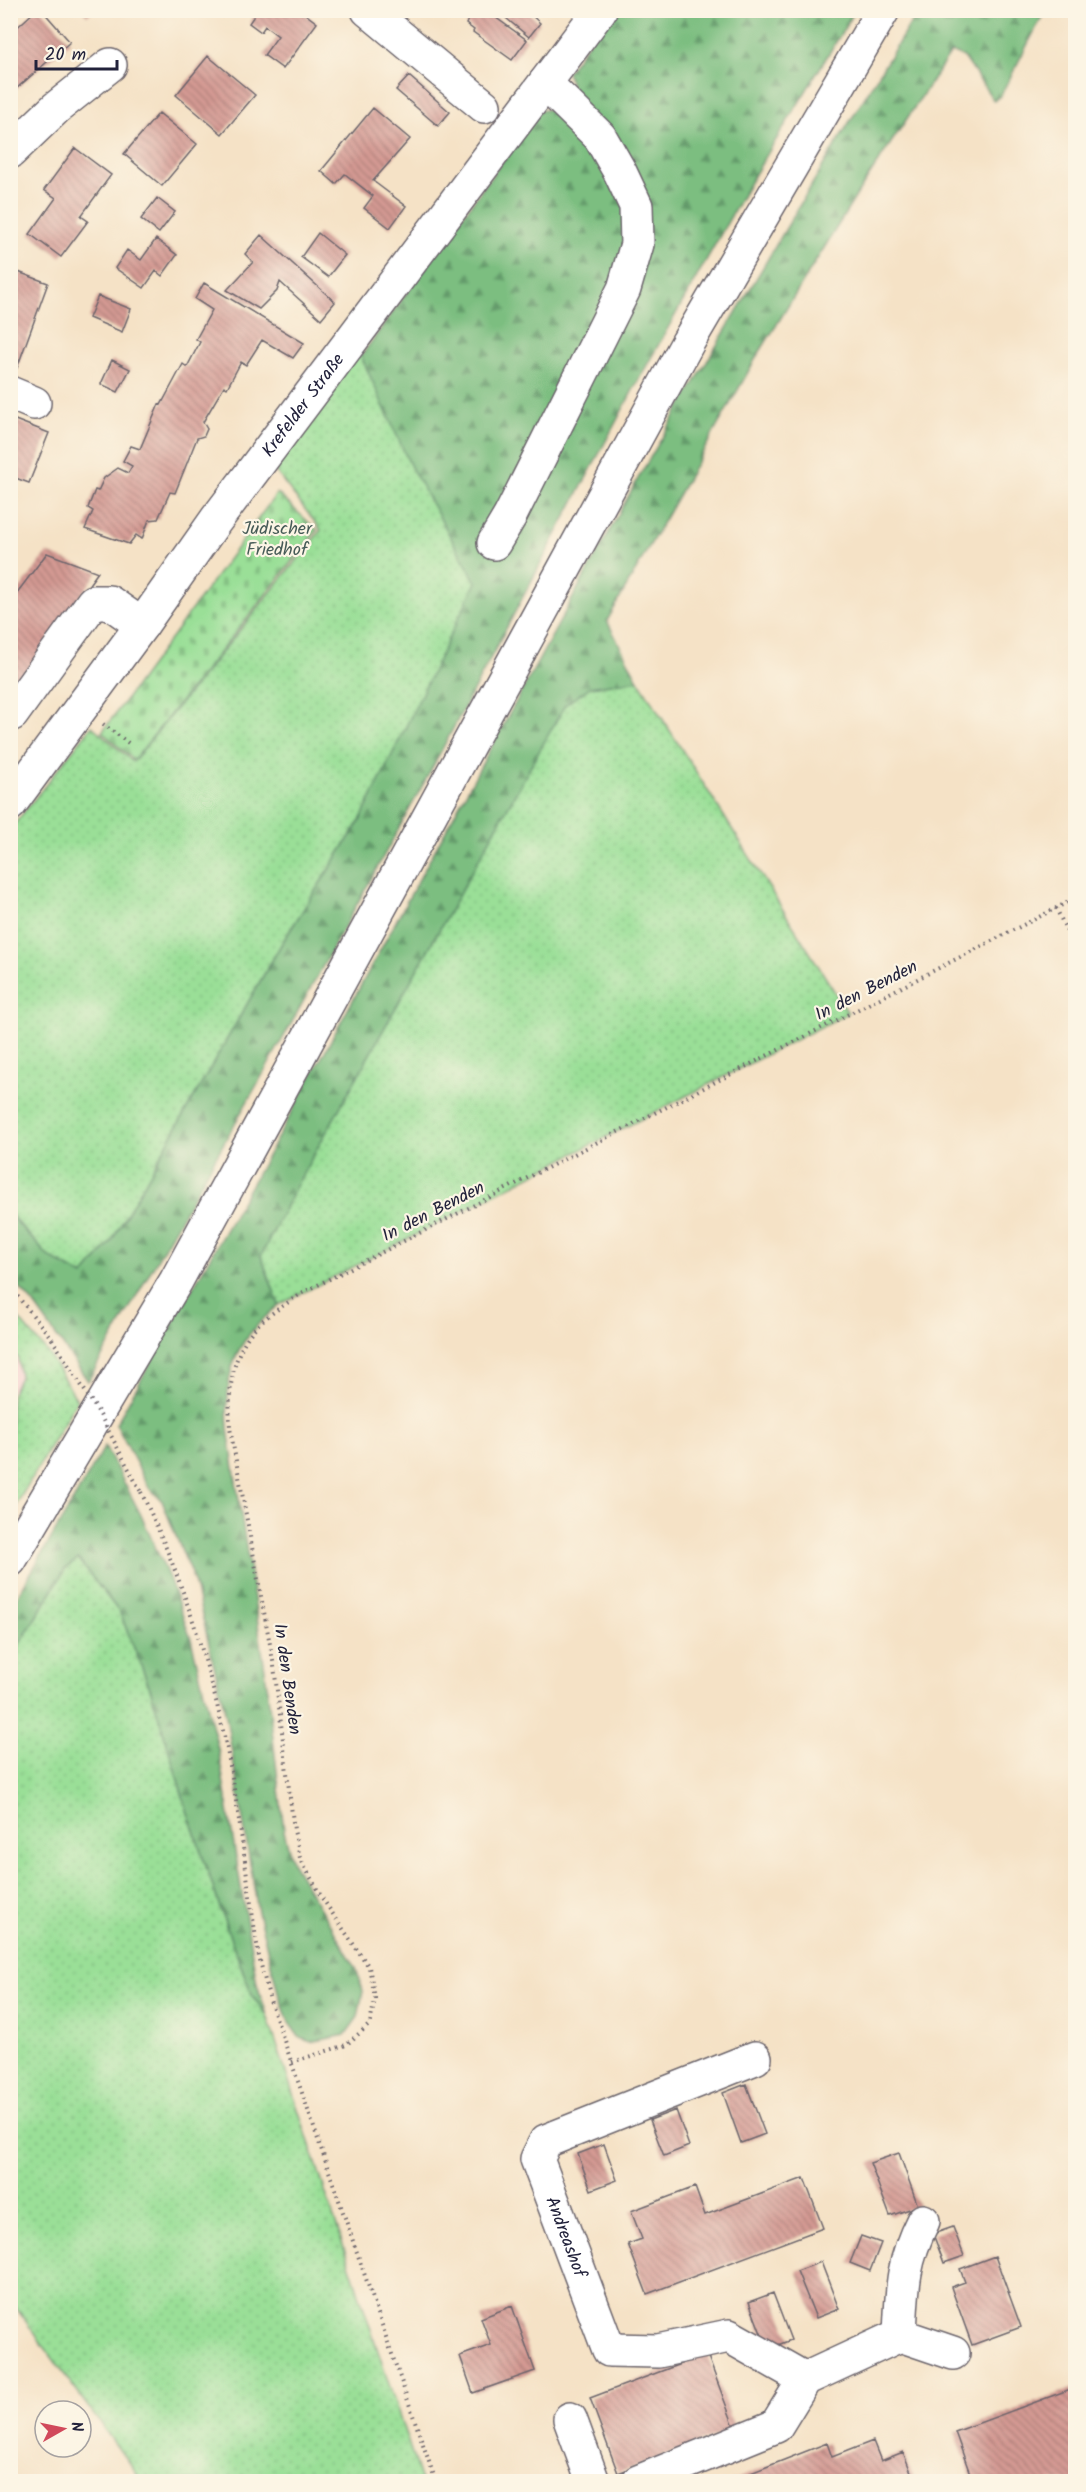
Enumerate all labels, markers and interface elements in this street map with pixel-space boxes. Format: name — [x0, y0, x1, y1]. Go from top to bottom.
scale bar — [36, 33, 117, 71]
text: 20 m — [45, 41, 86, 70]
street label: Krefelder Straße — [255, 348, 353, 464]
park label: Jüdischer Friedhof — [242, 515, 313, 565]
street label: In den Benden — [810, 953, 923, 1030]
street label: In den Benden — [377, 1174, 490, 1251]
street label: In den Benden — [264, 1622, 309, 1737]
street label: Andreashof — [536, 2193, 594, 2284]
north arrow — [33, 2399, 93, 2459]
text: N — [63, 2420, 89, 2434]

